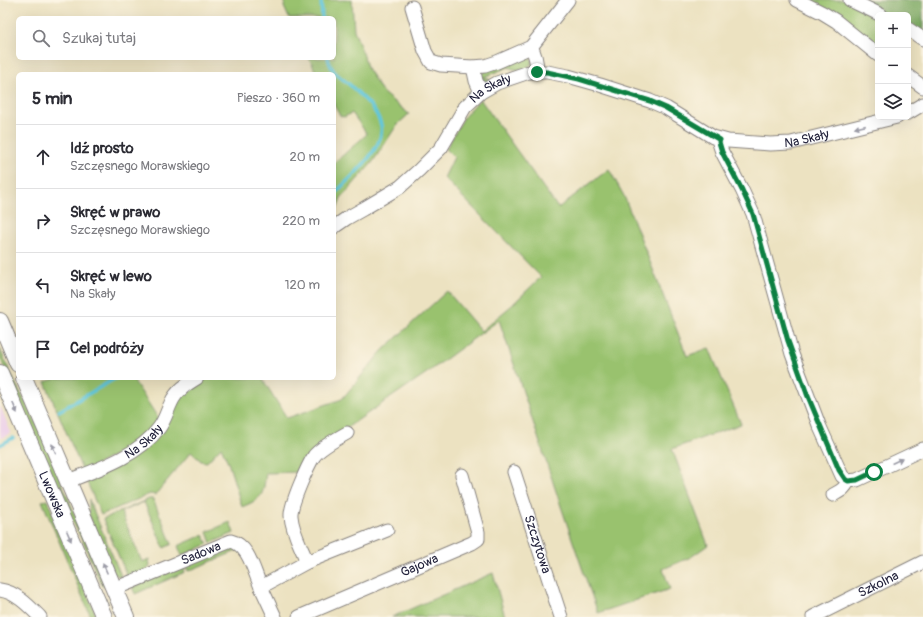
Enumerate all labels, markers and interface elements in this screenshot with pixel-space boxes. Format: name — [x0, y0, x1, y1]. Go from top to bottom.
map controls — [875, 12, 911, 120]
button: + — [875, 12, 911, 48]
search box — [16, 16, 336, 60]
icon: search — [30, 27, 52, 49]
text: Szukaj tutaj — [62, 29, 136, 48]
button: − — [875, 48, 911, 84]
route end — [528, 63, 546, 81]
street label: Na Skały — [466, 71, 513, 107]
button: layers — [875, 84, 911, 120]
text: 5 min — [32, 88, 72, 109]
text: Pieszo · 360 m — [237, 90, 320, 106]
one-way arrow — [853, 124, 866, 130]
street label: Na Skały — [784, 126, 831, 151]
text: Idź prosto — [70, 139, 134, 158]
icon: ahead — [32, 146, 54, 168]
text: 20 m — [289, 149, 320, 165]
text: Szczęsnego Morawskiego — [70, 158, 210, 174]
text: Skręć w prawo — [70, 203, 160, 222]
icon: right — [32, 210, 54, 232]
text: 220 m — [282, 213, 320, 229]
text: Szczęsnego Morawskiego — [70, 222, 210, 238]
text: Skręć w lewo — [70, 267, 152, 286]
icon: left — [32, 274, 54, 296]
text: 120 m — [284, 277, 320, 293]
text: Na Skały — [70, 286, 115, 302]
icon: arrive — [32, 338, 54, 360]
text: Cel podróży — [70, 339, 144, 358]
one-way arrow — [12, 403, 18, 414]
street label: Na Skały — [122, 421, 167, 463]
one-way arrow — [51, 443, 57, 454]
one-way arrow — [891, 458, 902, 464]
route start — [865, 463, 883, 481]
street label: Lwowska — [35, 469, 69, 520]
street label: Szczytowa — [521, 513, 554, 575]
one-way arrow — [67, 531, 73, 543]
street label: Sadowa — [179, 538, 223, 569]
street label: Gajowa — [398, 550, 441, 581]
one-way arrow — [102, 563, 108, 574]
street label: Szkolna — [855, 568, 901, 601]

